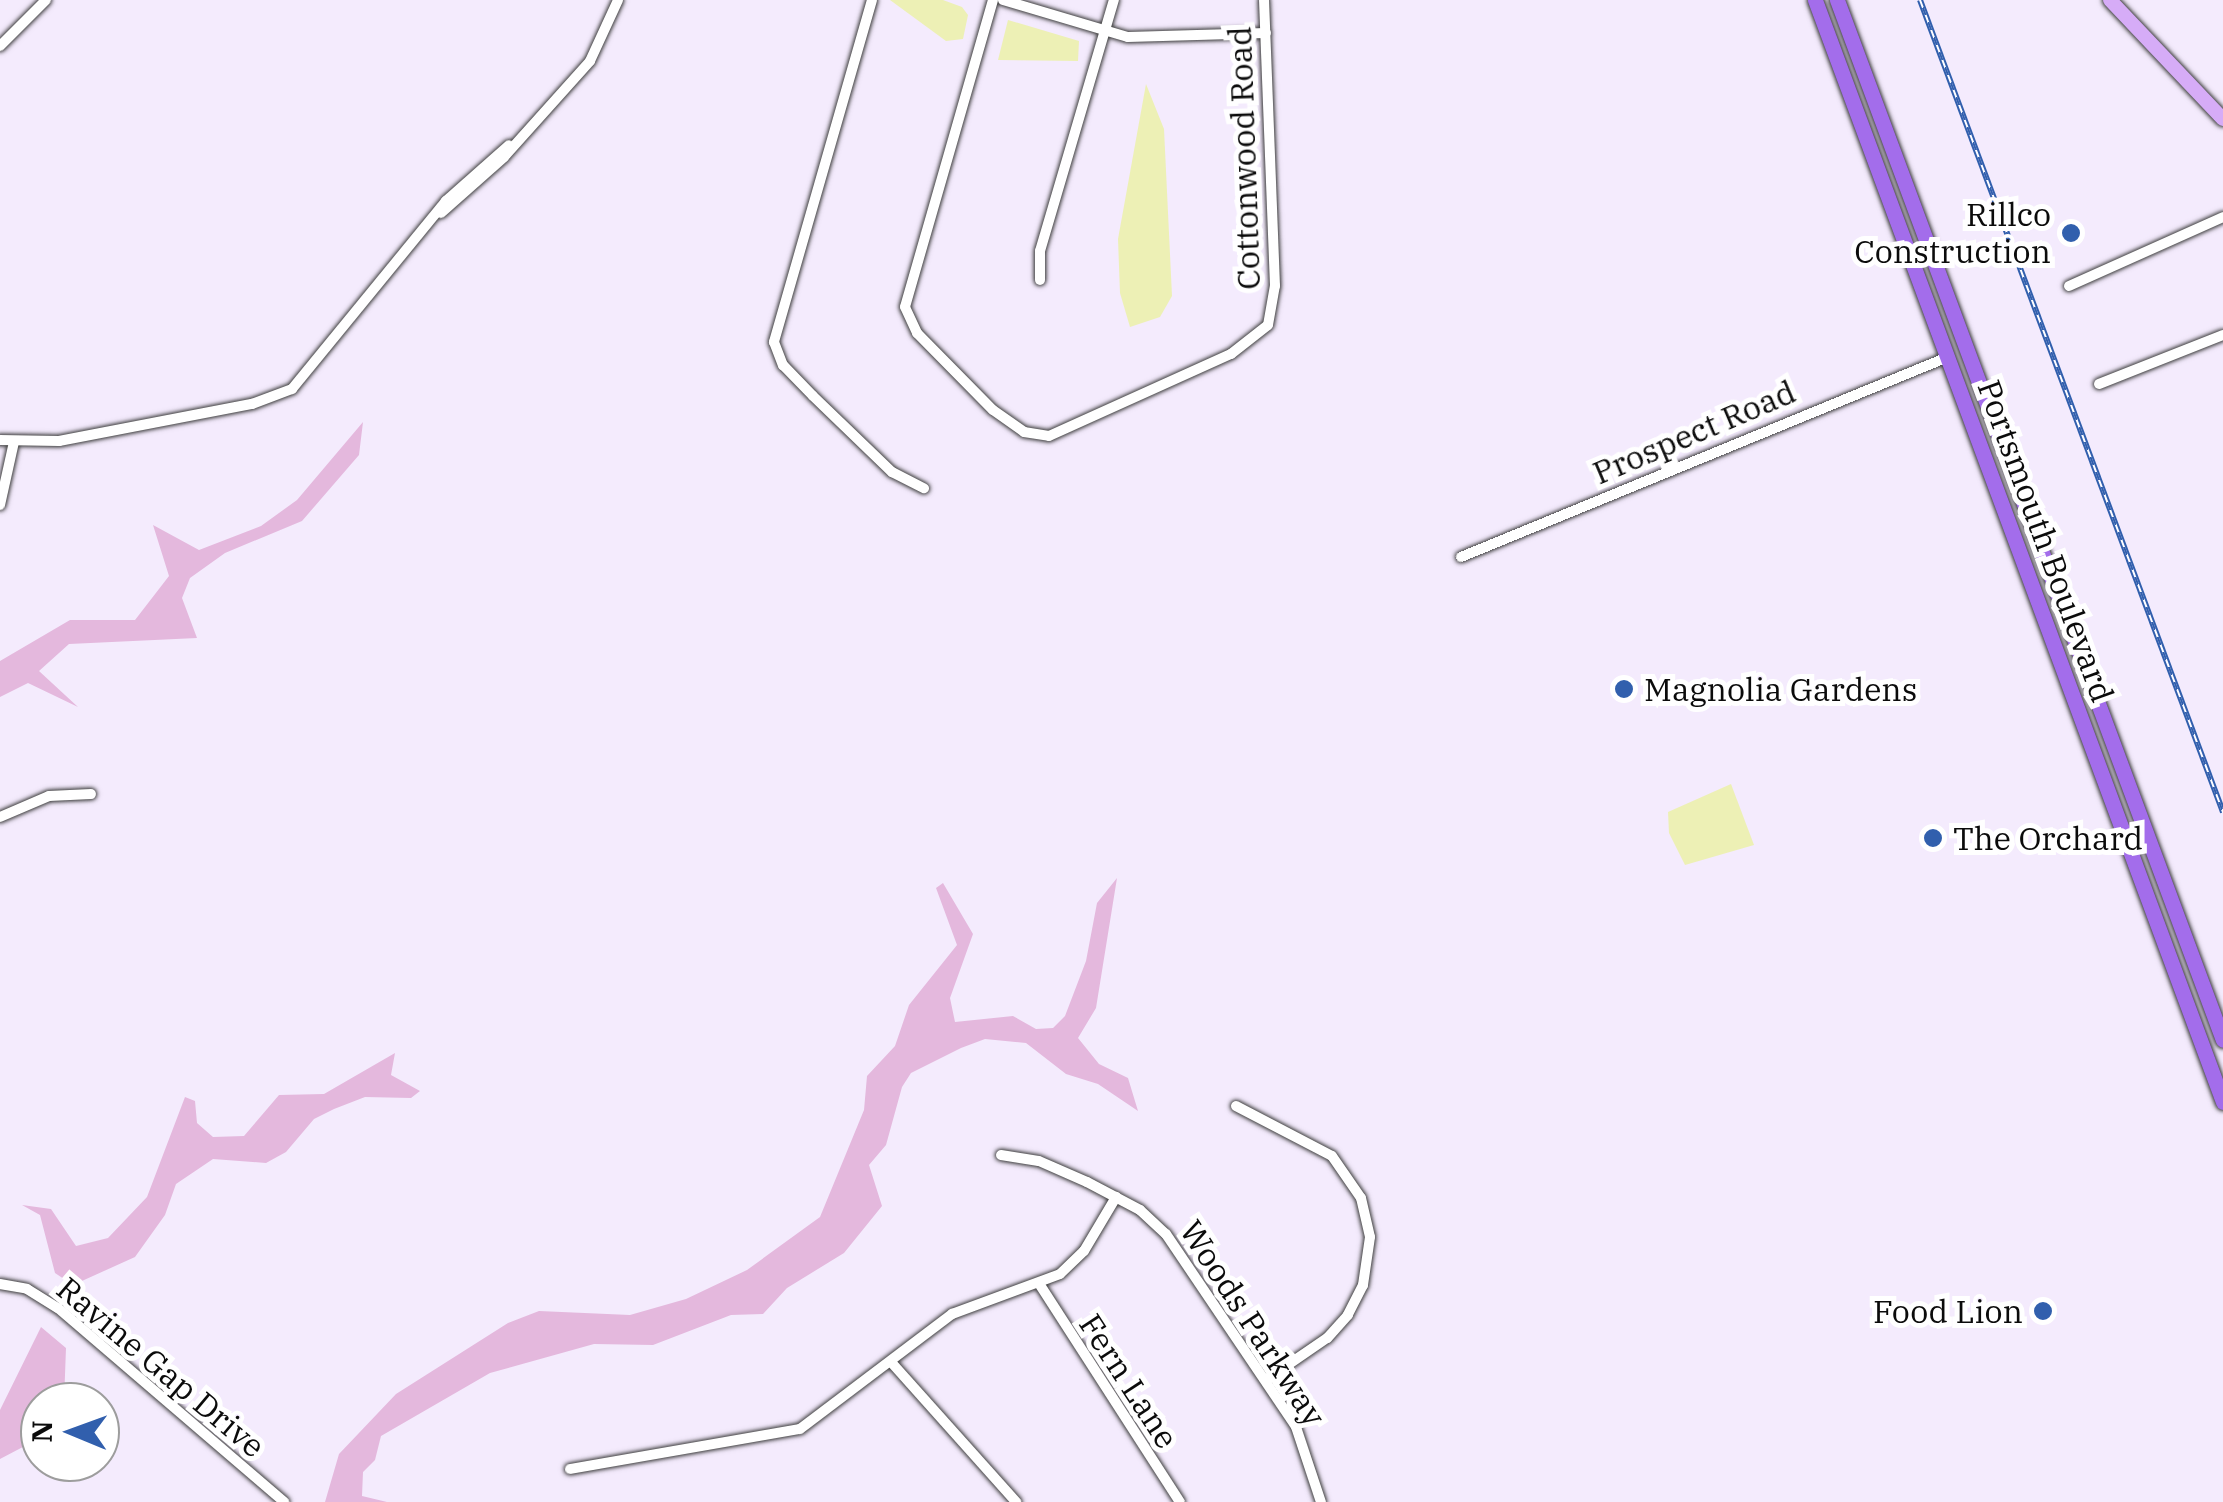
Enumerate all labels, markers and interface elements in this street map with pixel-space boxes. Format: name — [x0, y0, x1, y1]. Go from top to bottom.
street label: Cottonwood Road — [1220, 26, 1268, 290]
place label: Rillco Construction — [1854, 196, 2051, 271]
marker: Rillco Construction — [2060, 222, 2082, 244]
street label: Prospect Road — [1587, 372, 1801, 492]
street label: Portsmouth Boulevard — [1970, 375, 2122, 707]
place label: Magnolia Gardens — [1644, 670, 1917, 708]
marker: Magnolia Gardens — [1613, 678, 1635, 700]
place label: The Orchard — [1953, 819, 2143, 857]
marker: The Orchard — [1922, 827, 1944, 849]
street label: Woods Parkway — [1172, 1213, 1334, 1433]
street label: Ravine Gap Drive — [49, 1269, 273, 1465]
place label: Food Lion — [1873, 1292, 2023, 1330]
marker: Food Lion — [2032, 1300, 2054, 1322]
street label: Fern Lane — [1071, 1307, 1187, 1455]
north arrow — [20, 1382, 120, 1482]
text: N — [23, 1420, 60, 1443]

